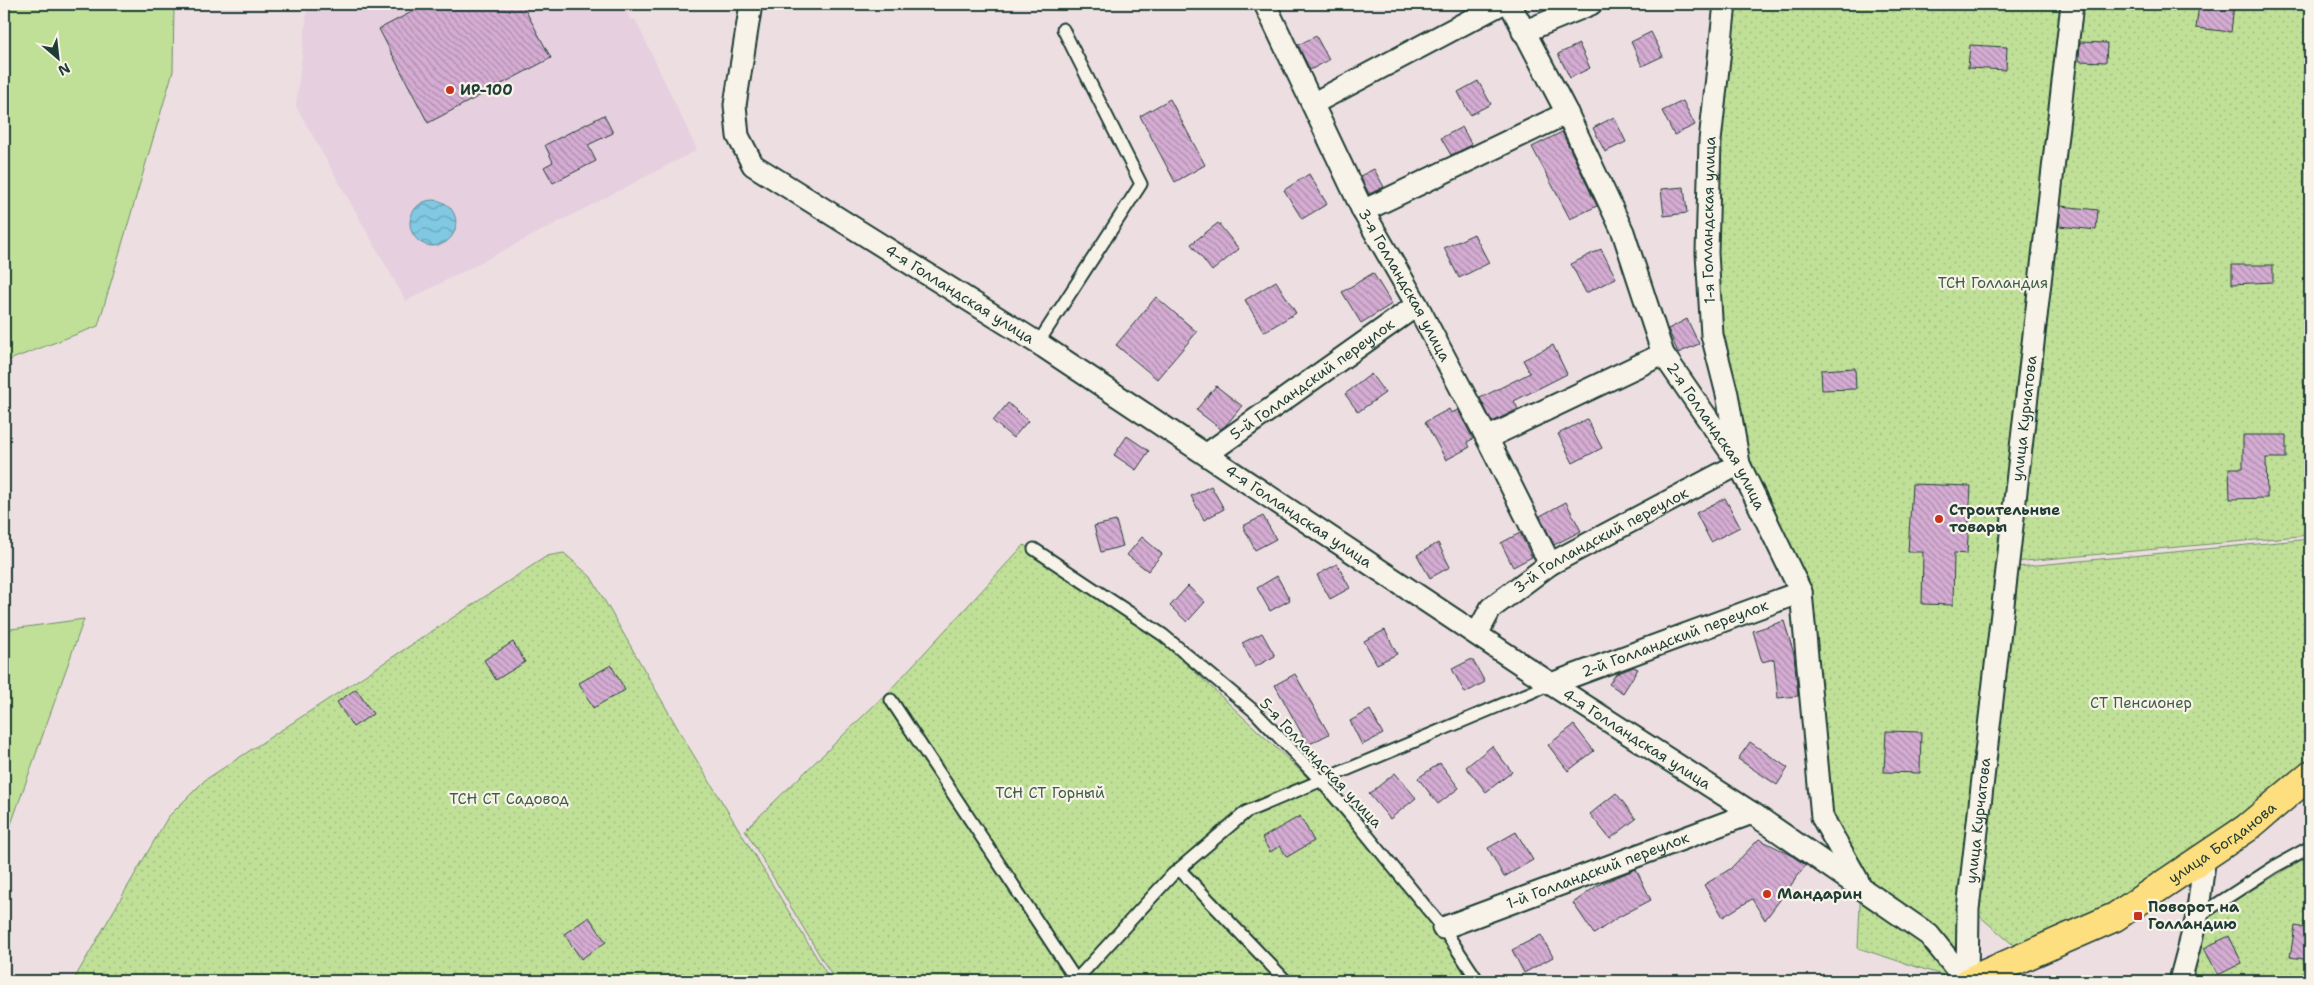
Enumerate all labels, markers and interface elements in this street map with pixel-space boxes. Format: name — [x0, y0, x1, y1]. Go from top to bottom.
north arrow — [32, 32, 82, 82]
text: N — [55, 59, 73, 80]
place label: ИР-100 — [460, 80, 513, 100]
marker: ИР-100 — [444, 84, 456, 96]
street label: 1-я Голландская улица — [1697, 134, 1721, 304]
street label: 3-я Голландская улица — [1354, 205, 1455, 366]
street label: 4-я Голландская улица — [881, 240, 1039, 349]
park label: ТСН Голландия — [1938, 273, 2048, 293]
street label: 5-й Голландский переулок — [1226, 314, 1398, 444]
street label: улица Курчатова — [2007, 354, 2042, 482]
street label: 2-я Голландская улица — [1662, 359, 1770, 514]
street label: 4-я Голландская улица — [1221, 460, 1376, 573]
street label: 3-й Голландский переулок — [1509, 483, 1692, 598]
place label: Строительные товары — [1949, 500, 2060, 537]
marker: Строительные товары — [1933, 513, 1945, 525]
street label: 2-й Голландский переулок — [1579, 595, 1771, 682]
street label: 4-я Голландская улица — [1559, 684, 1715, 794]
park label: СТ Пенсионер — [2090, 693, 2192, 713]
street label: 5-я Голландская улица — [1255, 694, 1387, 833]
street label: улица Курчатова — [1961, 756, 1995, 885]
park label: ТСН СТ Горный — [995, 783, 1105, 803]
park label: ТСН СТ Садовод — [449, 789, 569, 809]
street label: улица Богданова — [2164, 797, 2281, 888]
street label: 1-й Голландский переулок — [1503, 827, 1692, 914]
place label: Мандарин — [1777, 884, 1862, 904]
marker: Мандарин — [1761, 888, 1773, 900]
place label: Поворот на Голландию — [2148, 897, 2240, 934]
marker: Поворот на Голландию — [2132, 910, 2144, 922]

